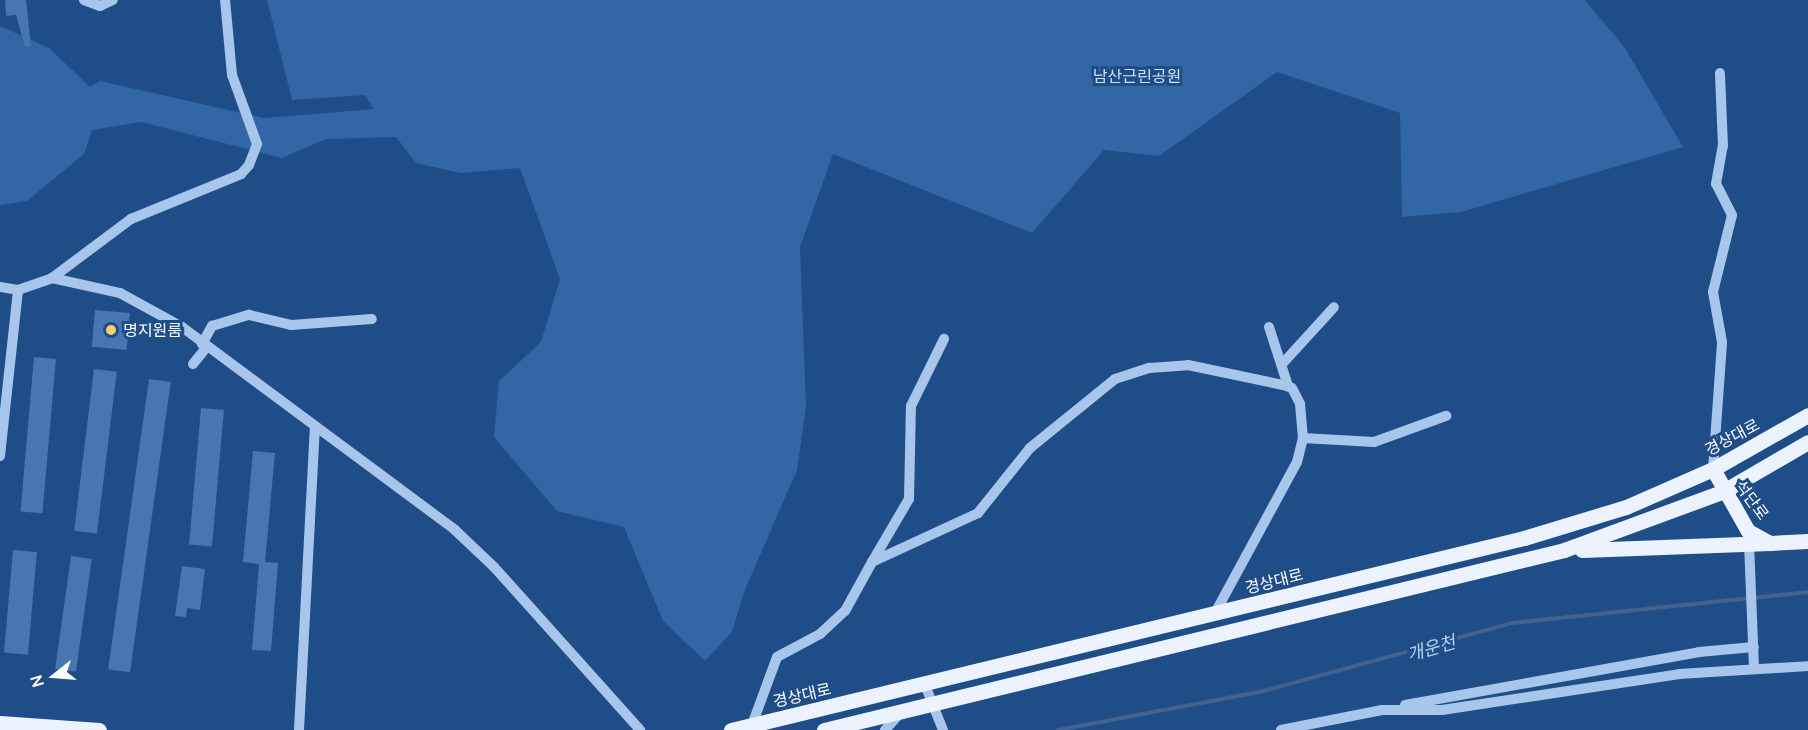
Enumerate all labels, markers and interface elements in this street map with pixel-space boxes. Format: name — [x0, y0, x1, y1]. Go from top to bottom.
park label: 남산근린공원 — [1093, 66, 1181, 86]
place label: 명지원룸 — [123, 320, 182, 340]
marker: 명지원룸 — [104, 323, 118, 337]
street label: 경상대로 — [1701, 415, 1763, 459]
street label: 석단로 — [1731, 476, 1773, 524]
street label: 경상대로 — [1243, 565, 1305, 597]
water label: 개운천 — [1404, 631, 1458, 665]
north arrow — [24, 646, 84, 706]
text: N — [25, 673, 49, 690]
street label: 경상대로 — [771, 679, 833, 711]

